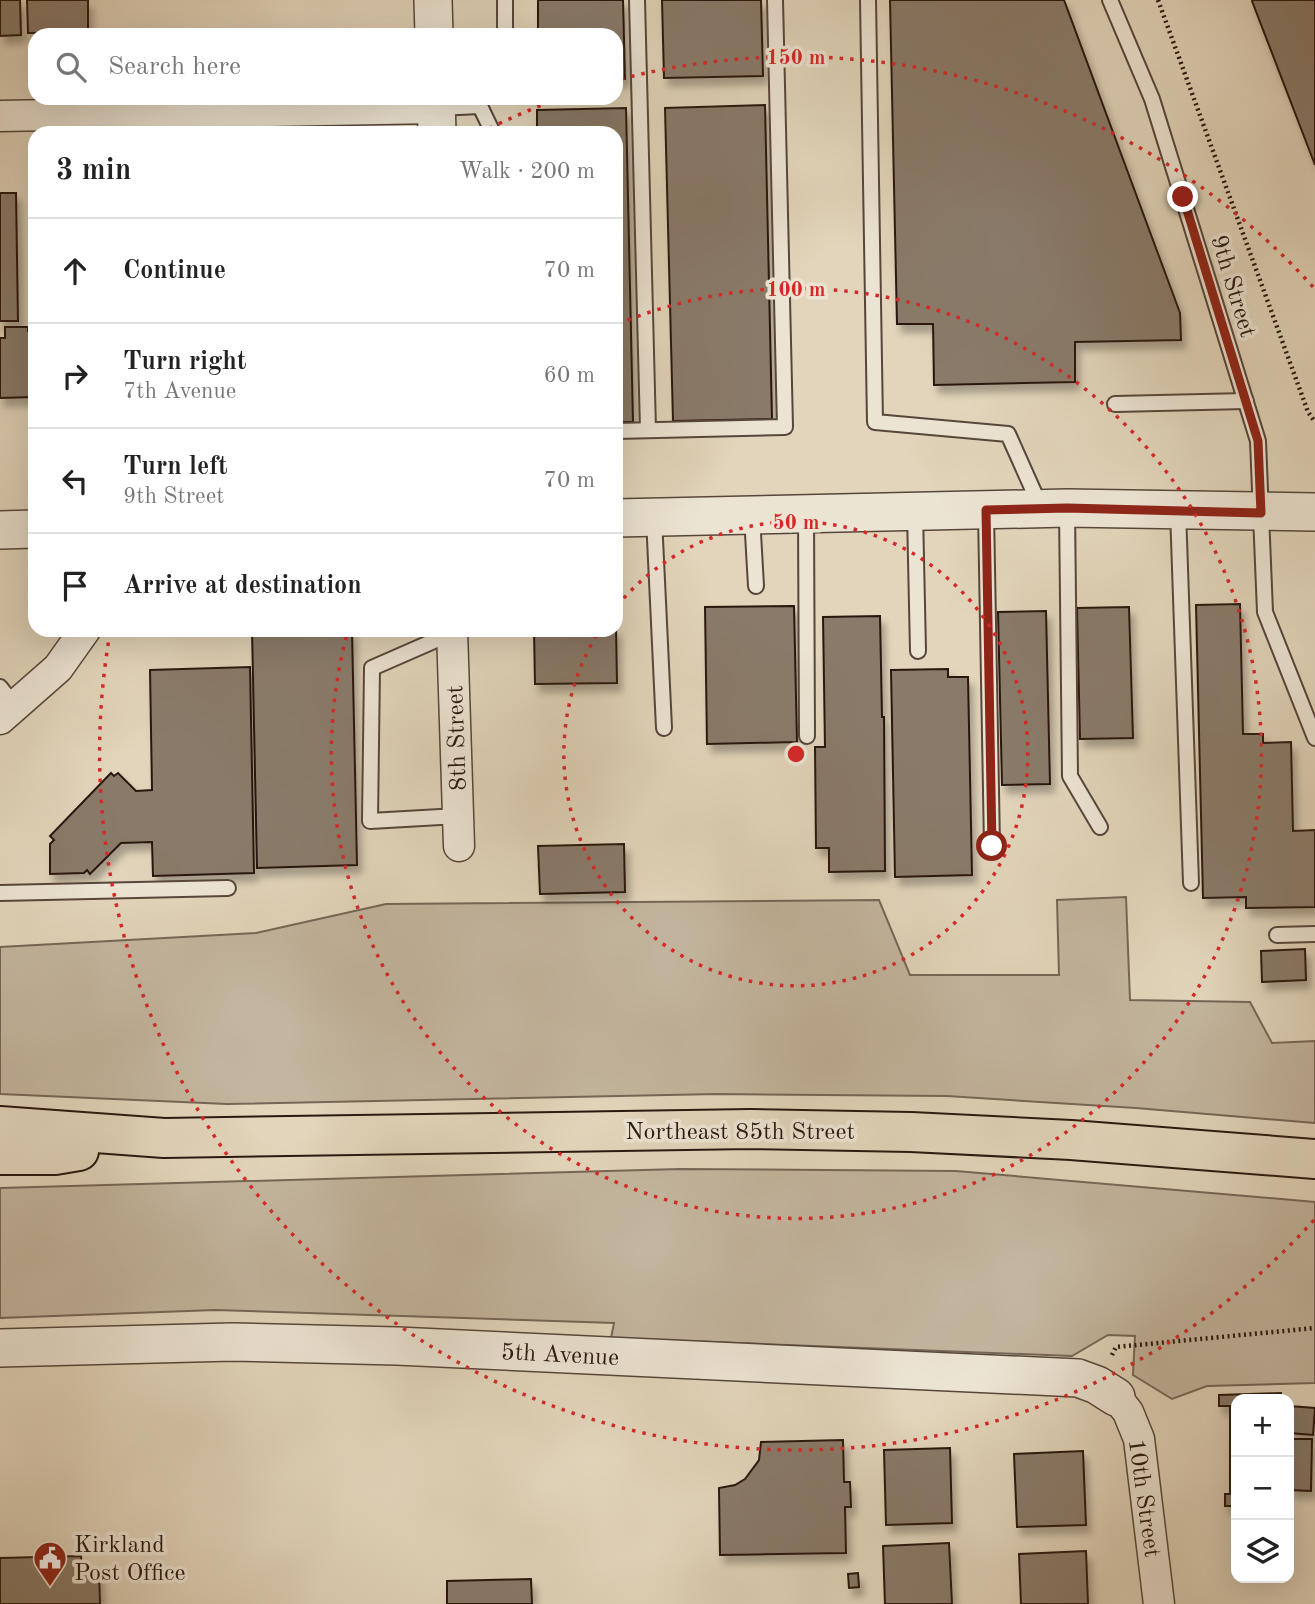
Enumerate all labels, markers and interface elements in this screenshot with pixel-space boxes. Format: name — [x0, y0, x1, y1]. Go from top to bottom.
search box — [28, 28, 623, 105]
icon: search — [52, 48, 90, 86]
text: 150 m — [766, 48, 826, 69]
text: Search here — [108, 54, 241, 80]
text: 3 min — [56, 156, 131, 186]
text: Walk · 200 m — [459, 160, 595, 183]
route end — [1167, 181, 1198, 212]
street label: 9th Street — [1205, 233, 1259, 341]
icon: ahead — [56, 252, 94, 290]
text: Continue — [123, 258, 226, 284]
text: 70 m — [544, 259, 595, 282]
text: 100 m — [766, 280, 826, 301]
text: Turn right — [123, 349, 246, 375]
icon: right — [56, 357, 94, 395]
text: 60 m — [544, 364, 595, 387]
text: 7th Avenue — [123, 380, 236, 403]
text: Turn left — [123, 454, 228, 480]
icon: left — [56, 462, 94, 500]
text: 70 m — [544, 469, 595, 492]
text: 9th Street — [123, 485, 224, 508]
text: 50 m — [772, 513, 820, 534]
icon: arrive — [56, 567, 94, 605]
text: Arrive at destination — [123, 573, 362, 599]
street label: 8th Street — [444, 685, 472, 791]
centre of rings — [784, 742, 808, 766]
route start — [976, 830, 1007, 861]
street label: Northeast 85th Street — [625, 1121, 855, 1145]
street label: 5th Avenue — [500, 1341, 620, 1371]
map controls — [1231, 1394, 1294, 1583]
button: + — [1231, 1394, 1294, 1457]
street label: 10th Street — [1123, 1437, 1163, 1559]
button: − — [1231, 1457, 1294, 1520]
button: layers — [1231, 1520, 1294, 1583]
place label: Kirkland Post Office — [74, 1534, 185, 1586]
public building icon: Kirkland Post Office — [31, 1539, 69, 1588]

